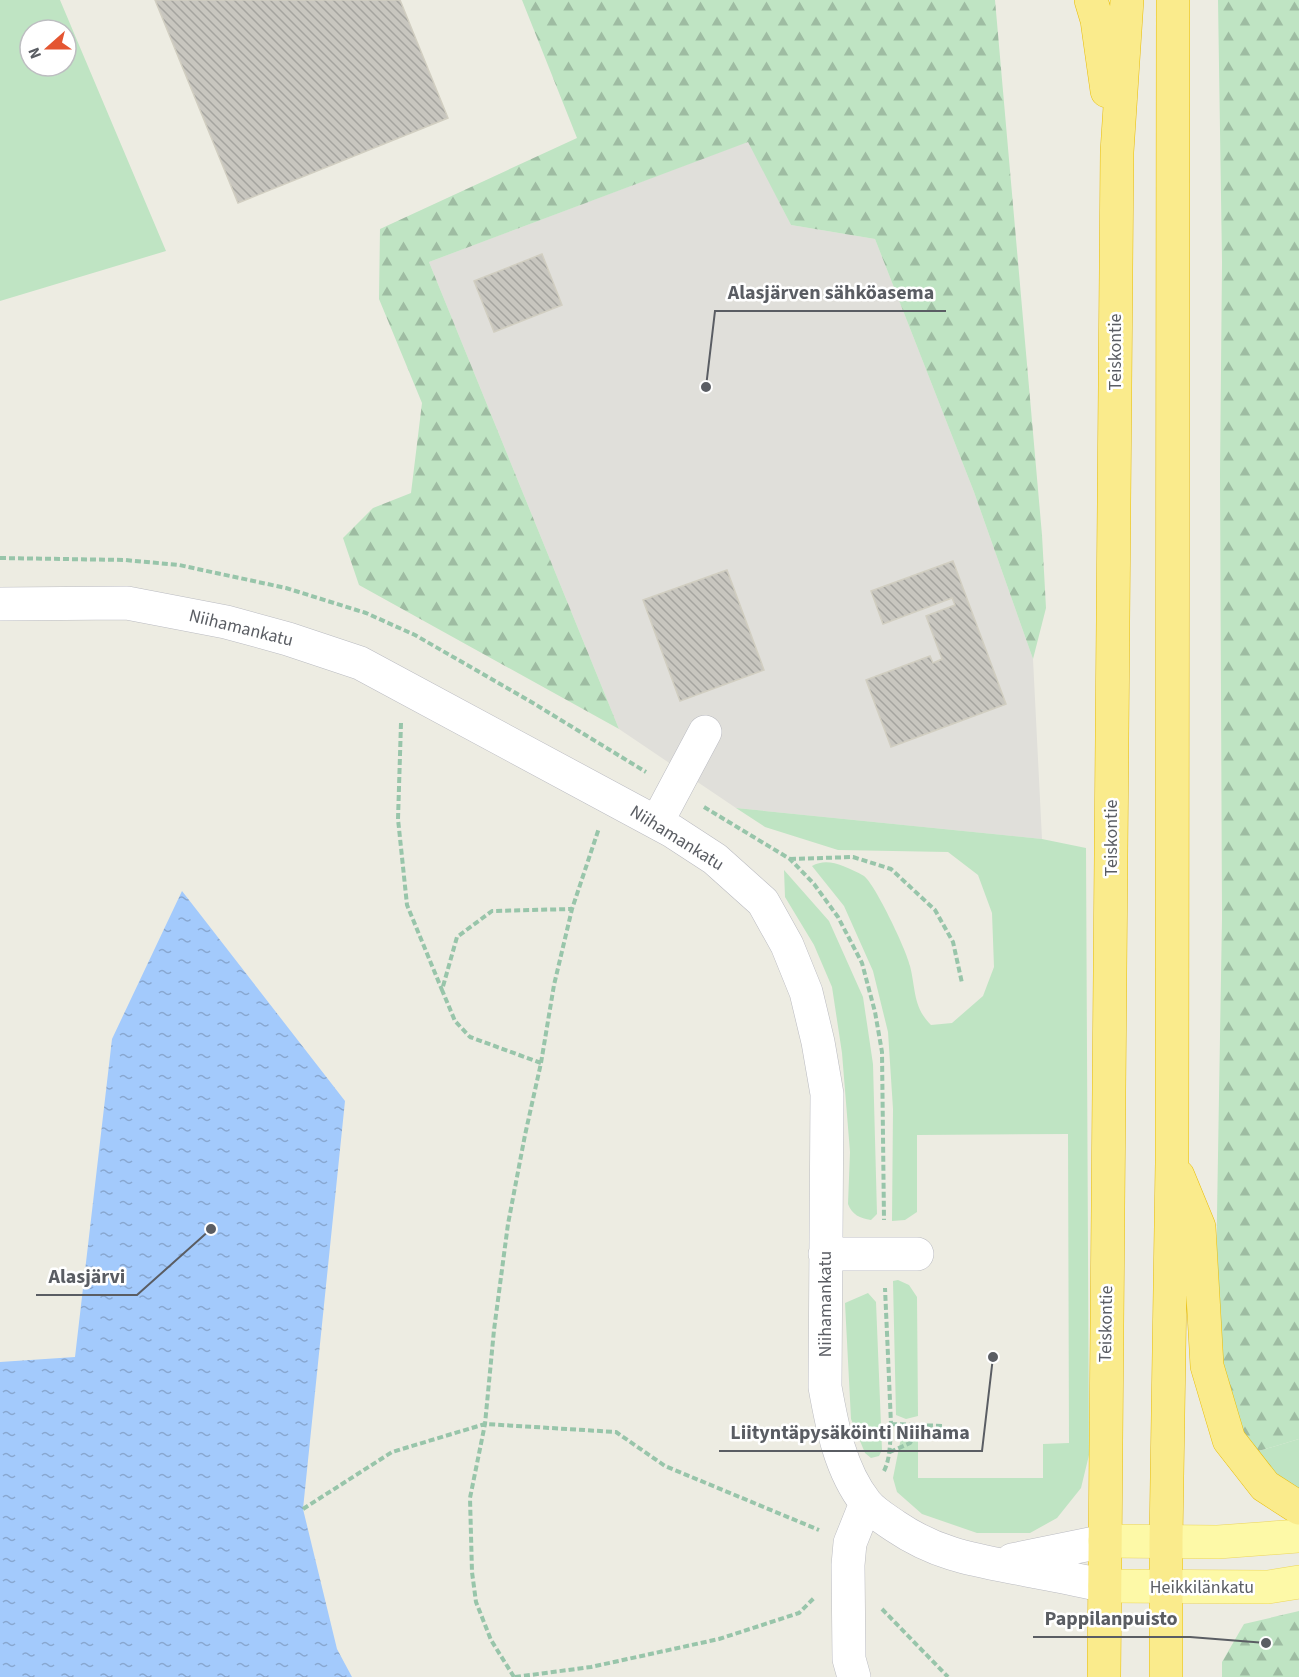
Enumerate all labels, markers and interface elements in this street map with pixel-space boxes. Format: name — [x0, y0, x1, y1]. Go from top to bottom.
north arrow — [18, 18, 78, 78]
text: N — [23, 44, 47, 62]
callout: Alasjärven sähköasema — [715, 273, 946, 311]
text: Alasjärven sähköasema — [727, 279, 934, 307]
street label: Teiskontie — [1103, 313, 1128, 390]
street label: Niihamankatu — [186, 603, 296, 653]
street label: Niihamankatu — [625, 799, 729, 877]
street label: Teiskontie — [1099, 799, 1124, 876]
street label: Niihamankatu — [813, 1251, 838, 1357]
callout: Alasjärvi — [36, 1257, 137, 1295]
text: Alasjärvi — [48, 1263, 125, 1291]
street label: Teiskontie — [1093, 1285, 1119, 1363]
callout: Liityntäpysäköinti Niihama — [719, 1413, 982, 1451]
text: Liityntäpysäköinti Niihama — [730, 1419, 970, 1447]
street label: Heikkilänkatu — [1150, 1575, 1254, 1600]
callout: Pappilanpuisto — [1033, 1599, 1190, 1637]
text: Pappilanpuisto — [1044, 1605, 1178, 1633]

